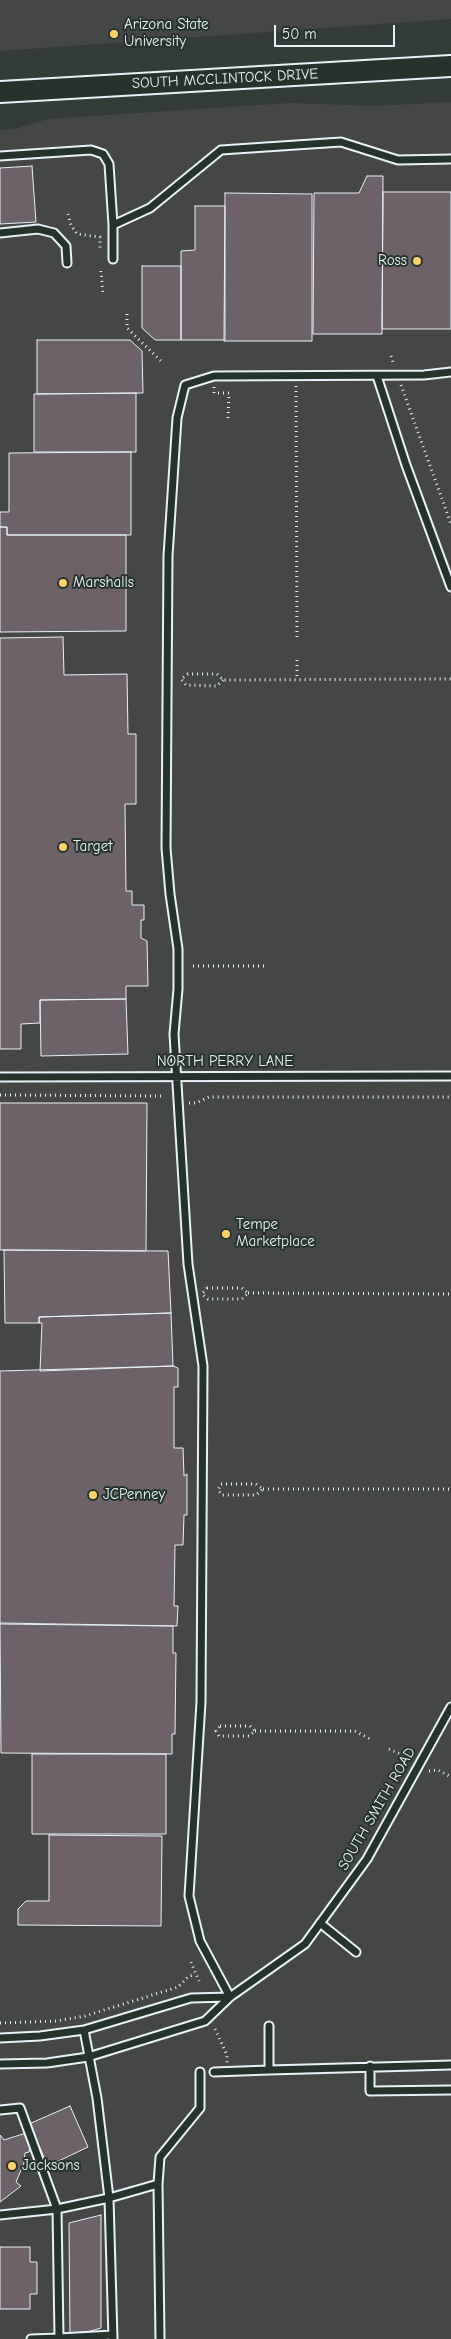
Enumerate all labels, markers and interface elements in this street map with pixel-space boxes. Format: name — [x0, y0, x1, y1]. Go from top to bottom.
scale bar — [276, 15, 397, 47]
place label: Arizona State University — [124, 16, 208, 51]
text: 50 m — [282, 25, 317, 43]
marker: Arizona State University — [108, 28, 120, 40]
street label: SOUTH MCCLINTOCK DRIVE — [131, 65, 319, 93]
place label: Ross — [378, 252, 407, 270]
marker: Ross — [411, 255, 423, 267]
place label: Marshalls — [73, 574, 134, 592]
marker: Marshalls — [57, 577, 69, 589]
place label: Target — [73, 838, 112, 856]
marker: Target — [57, 841, 69, 853]
street label: NORTH PERRY LANE — [157, 1053, 293, 1071]
place label: Tempe Marketplace — [236, 1216, 315, 1251]
marker: Tempe Marketplace — [220, 1228, 232, 1240]
place label: JCPenney — [103, 1486, 165, 1504]
marker: JCPenney — [87, 1489, 99, 1501]
street label: SOUTH SMITH ROAD — [334, 1744, 420, 1874]
place label: Jacksons — [22, 2157, 80, 2175]
marker: Jacksons — [6, 2160, 18, 2172]

